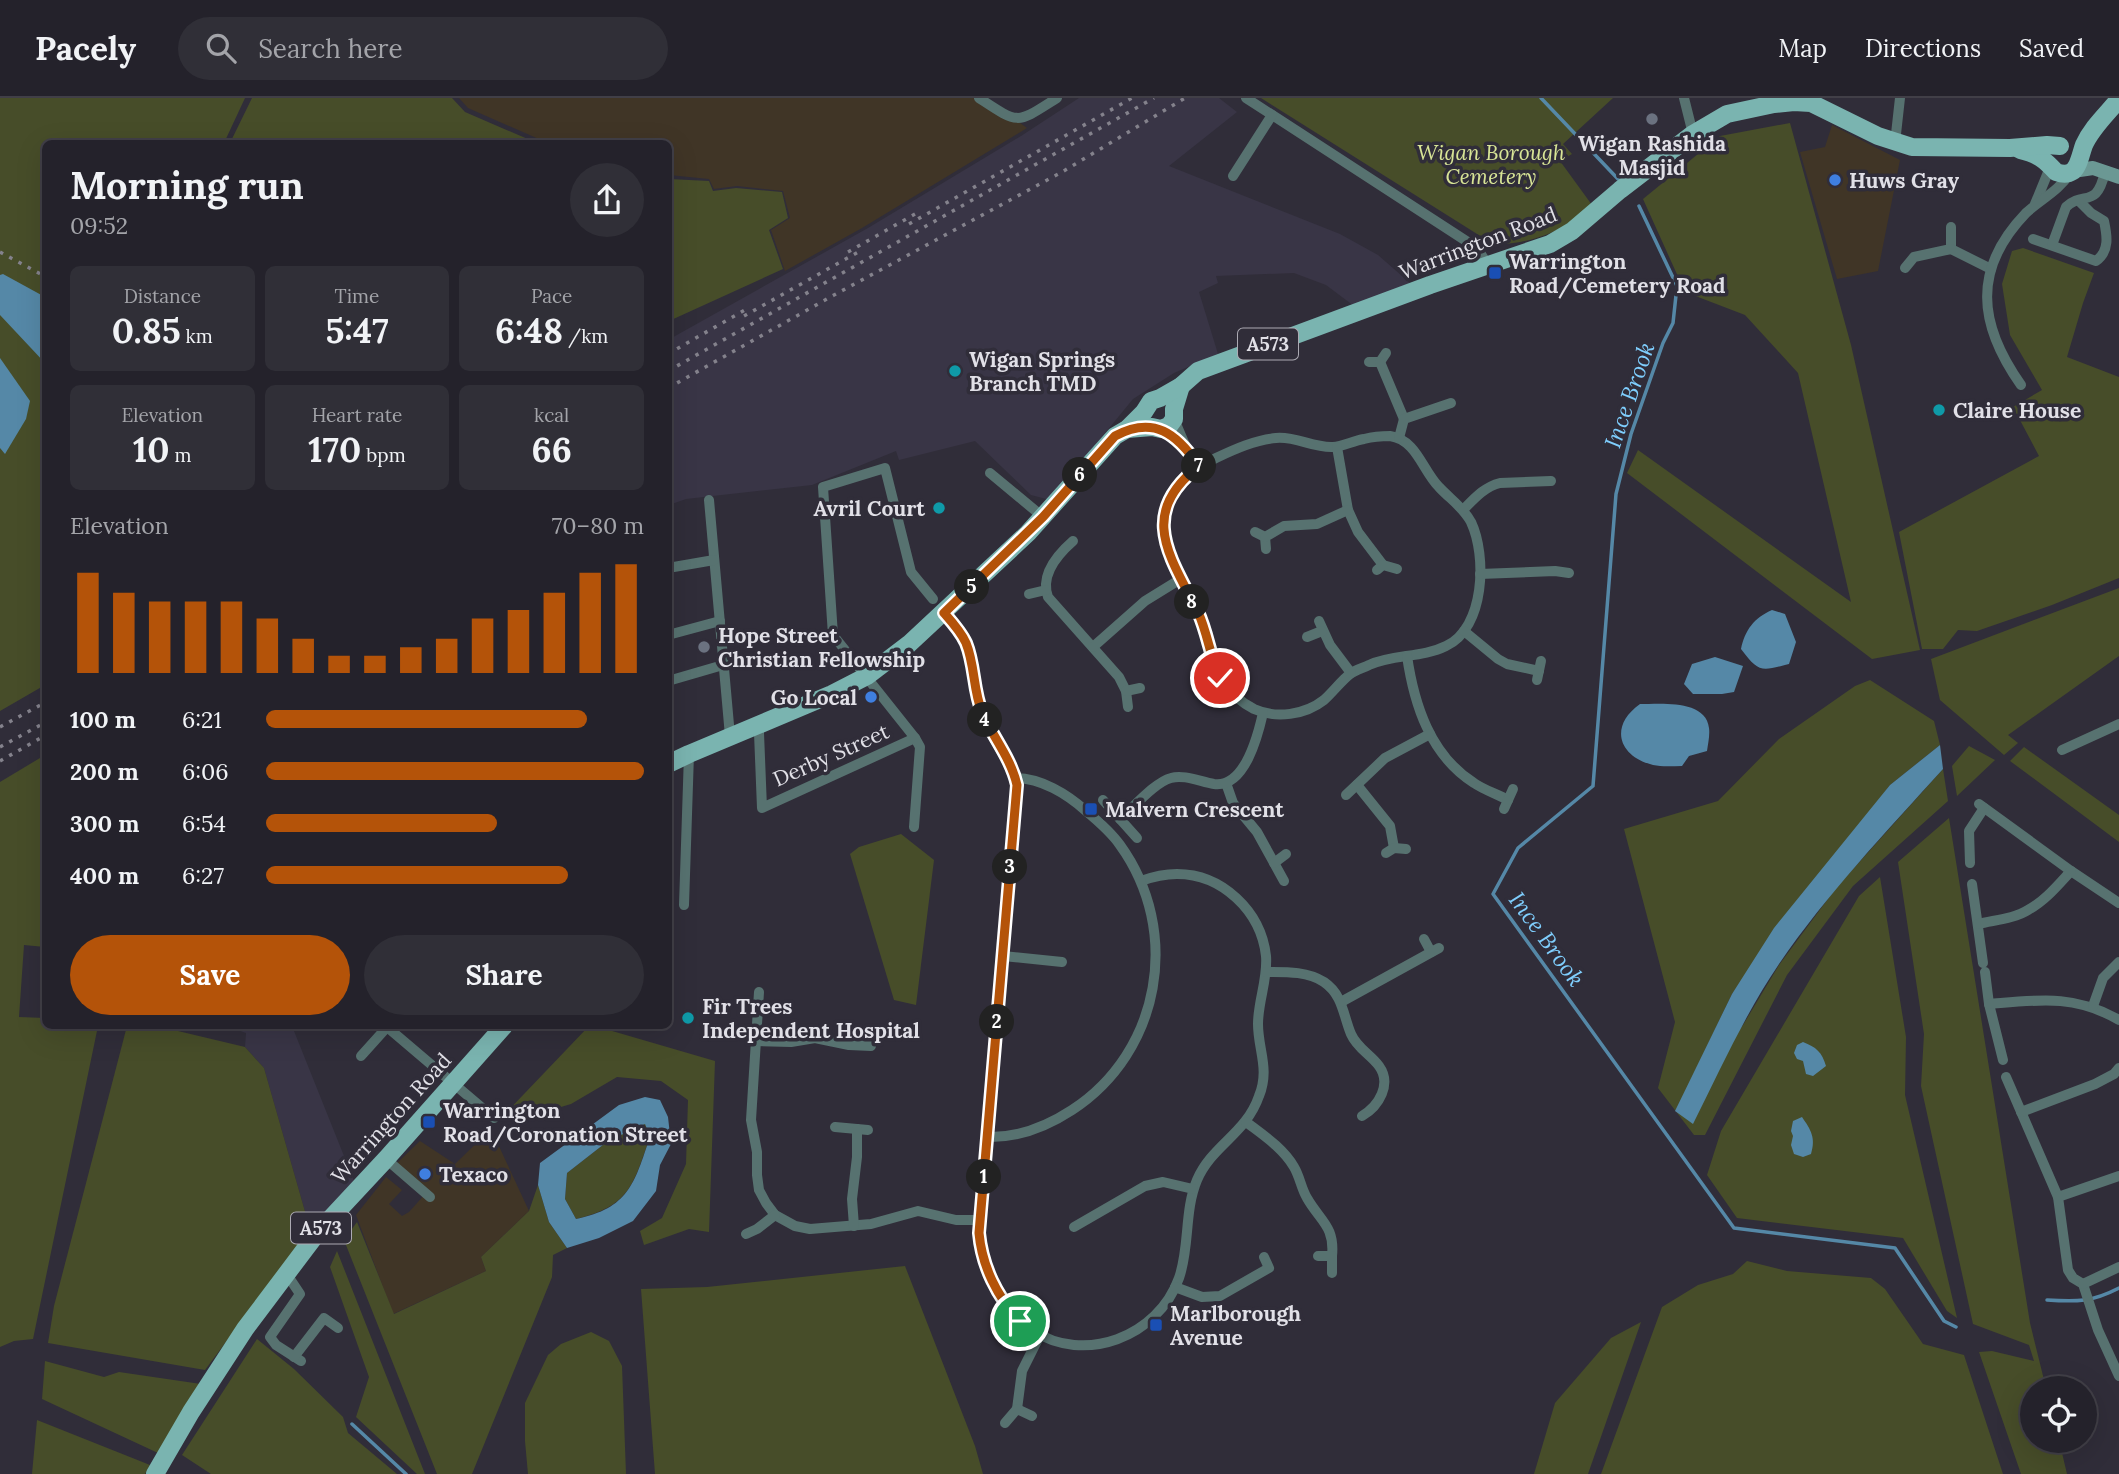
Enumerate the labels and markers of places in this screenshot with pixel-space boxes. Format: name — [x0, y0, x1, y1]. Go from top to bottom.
marker: Wigan Rashida Masjid — [1644, 111, 1660, 127]
place label: Wigan Rashida Masjid — [1578, 130, 1726, 181]
place label: Huws Gray — [1849, 167, 1959, 194]
marker: Huws Gray — [1827, 172, 1843, 188]
place label: Warrington Road/Cemetery Road — [1509, 248, 1726, 299]
marker: Warrington Road/Cemetery Road — [1487, 265, 1503, 281]
place label: Wigan Springs Branch TMD — [969, 346, 1115, 397]
marker: Wigan Springs Branch TMD — [947, 363, 963, 379]
place label: Claire House — [1953, 397, 2081, 424]
marker: Claire House — [1931, 402, 1947, 418]
pin: 7 — [1182, 448, 1216, 484]
pin: 6 — [1062, 458, 1098, 492]
place label: Avril Court — [814, 495, 925, 522]
marker: Avril Court — [931, 500, 947, 516]
pin: 5 — [954, 570, 990, 604]
pin: 8 — [1174, 584, 1210, 620]
place label: Hope Street Christian Fellowship — [718, 622, 925, 673]
marker: Hope Street Christian Fellowship — [696, 639, 712, 655]
pin — [1190, 648, 1250, 708]
place label: Go Local — [771, 684, 857, 711]
marker: Go Local — [863, 689, 879, 705]
pin: 4 — [968, 702, 1002, 738]
place label: Malvern Crescent — [1105, 796, 1284, 823]
marker: Malvern Crescent — [1083, 801, 1099, 817]
pin: 3 — [992, 850, 1028, 884]
place label: Fir Trees Independent Hospital — [702, 993, 920, 1044]
pin: 2 — [979, 1004, 1014, 1040]
marker: Fir Trees Independent Hospital — [680, 1010, 696, 1026]
place label: Warrington Road/Coronation Street — [443, 1097, 688, 1148]
marker: Warrington Road/Coronation Street — [421, 1114, 437, 1130]
pin: 1 — [967, 1160, 1002, 1194]
place label: Texaco — [439, 1161, 508, 1188]
marker: Texaco — [417, 1166, 433, 1182]
pin — [990, 1291, 1050, 1351]
place label: Marlborough Avenue — [1170, 1300, 1301, 1351]
marker: Marlborough Avenue — [1148, 1317, 1164, 1333]

